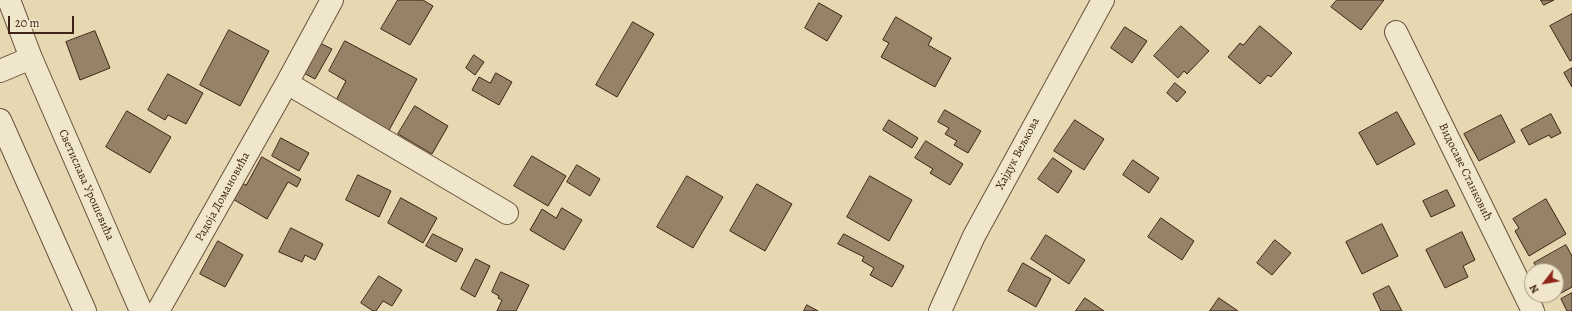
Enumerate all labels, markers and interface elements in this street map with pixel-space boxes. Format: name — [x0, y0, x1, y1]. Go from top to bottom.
scale bar — [10, 8, 76, 34]
text: 20 m — [15, 15, 39, 31]
street label: Хајдук Вељкова — [993, 115, 1043, 193]
street label: Видосаве Станковић — [1435, 121, 1495, 223]
street label: Светислава Урошевића — [55, 127, 117, 243]
street label: Радоја Домановића — [193, 150, 253, 244]
north arrow — [1524, 263, 1564, 303]
text: N — [1526, 282, 1543, 296]

